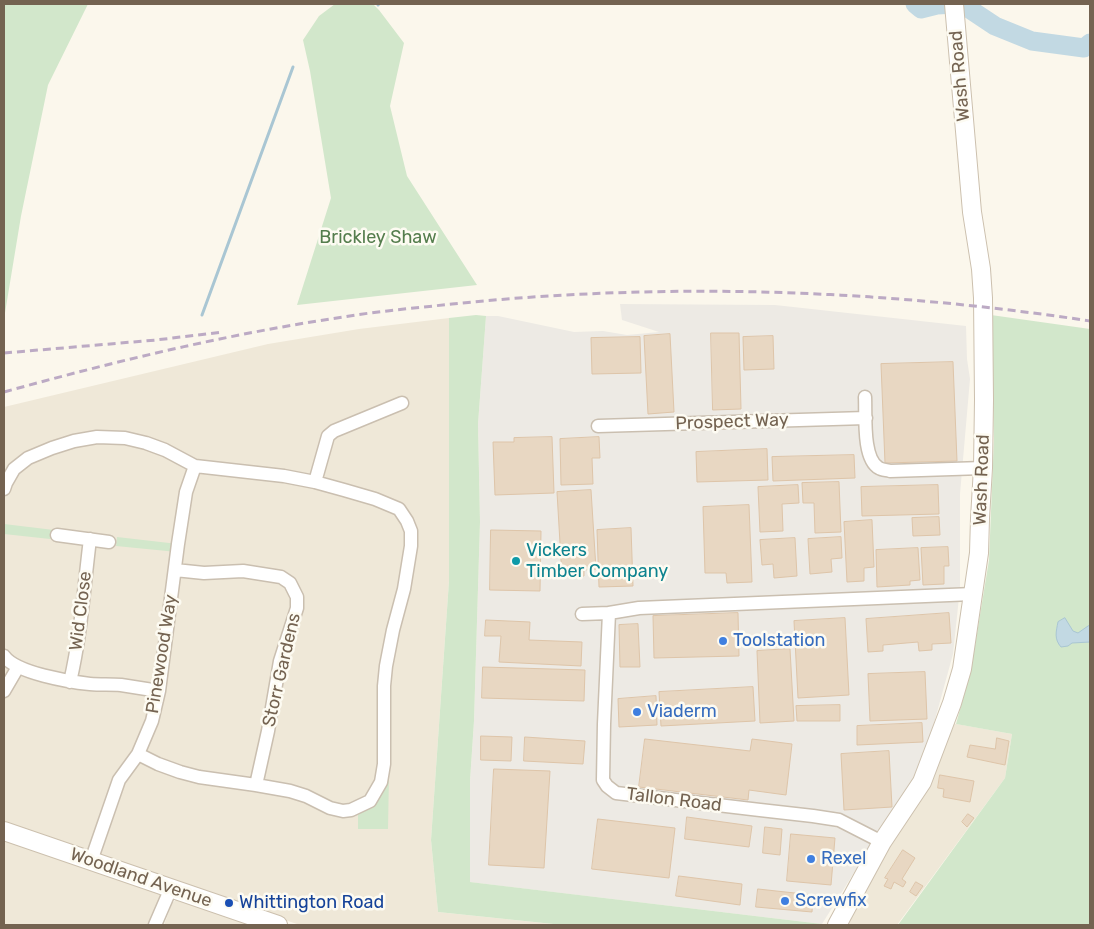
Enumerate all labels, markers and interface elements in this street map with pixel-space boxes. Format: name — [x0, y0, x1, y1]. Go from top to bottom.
street label: Wash Road — [945, 30, 975, 122]
park label: Brickley Shaw — [319, 227, 437, 249]
street label: Prospect Way — [675, 409, 789, 435]
street label: Wash Road — [970, 434, 994, 526]
place label: Vickers Timber Company — [526, 540, 668, 582]
marker: Vickers Timber Company — [510, 555, 522, 567]
street label: Wid Close — [65, 570, 97, 652]
street label: Pinewood Way — [142, 593, 182, 715]
street label: Storr Gardens — [258, 611, 306, 729]
place label: Toolstation — [733, 630, 825, 652]
marker: Toolstation — [717, 635, 729, 647]
place label: Viaderm — [647, 701, 717, 723]
marker: Viaderm — [631, 706, 643, 718]
street label: Tallon Road — [625, 783, 723, 817]
street label: Woodland Avenue — [67, 844, 215, 912]
place label: Rexel — [821, 848, 866, 870]
marker: Rexel — [805, 853, 817, 865]
place label: Screwfix — [795, 890, 867, 912]
place label: Whittington Road — [239, 892, 384, 914]
marker: Screwfix — [779, 895, 791, 907]
marker: Whittington Road — [223, 897, 235, 909]

